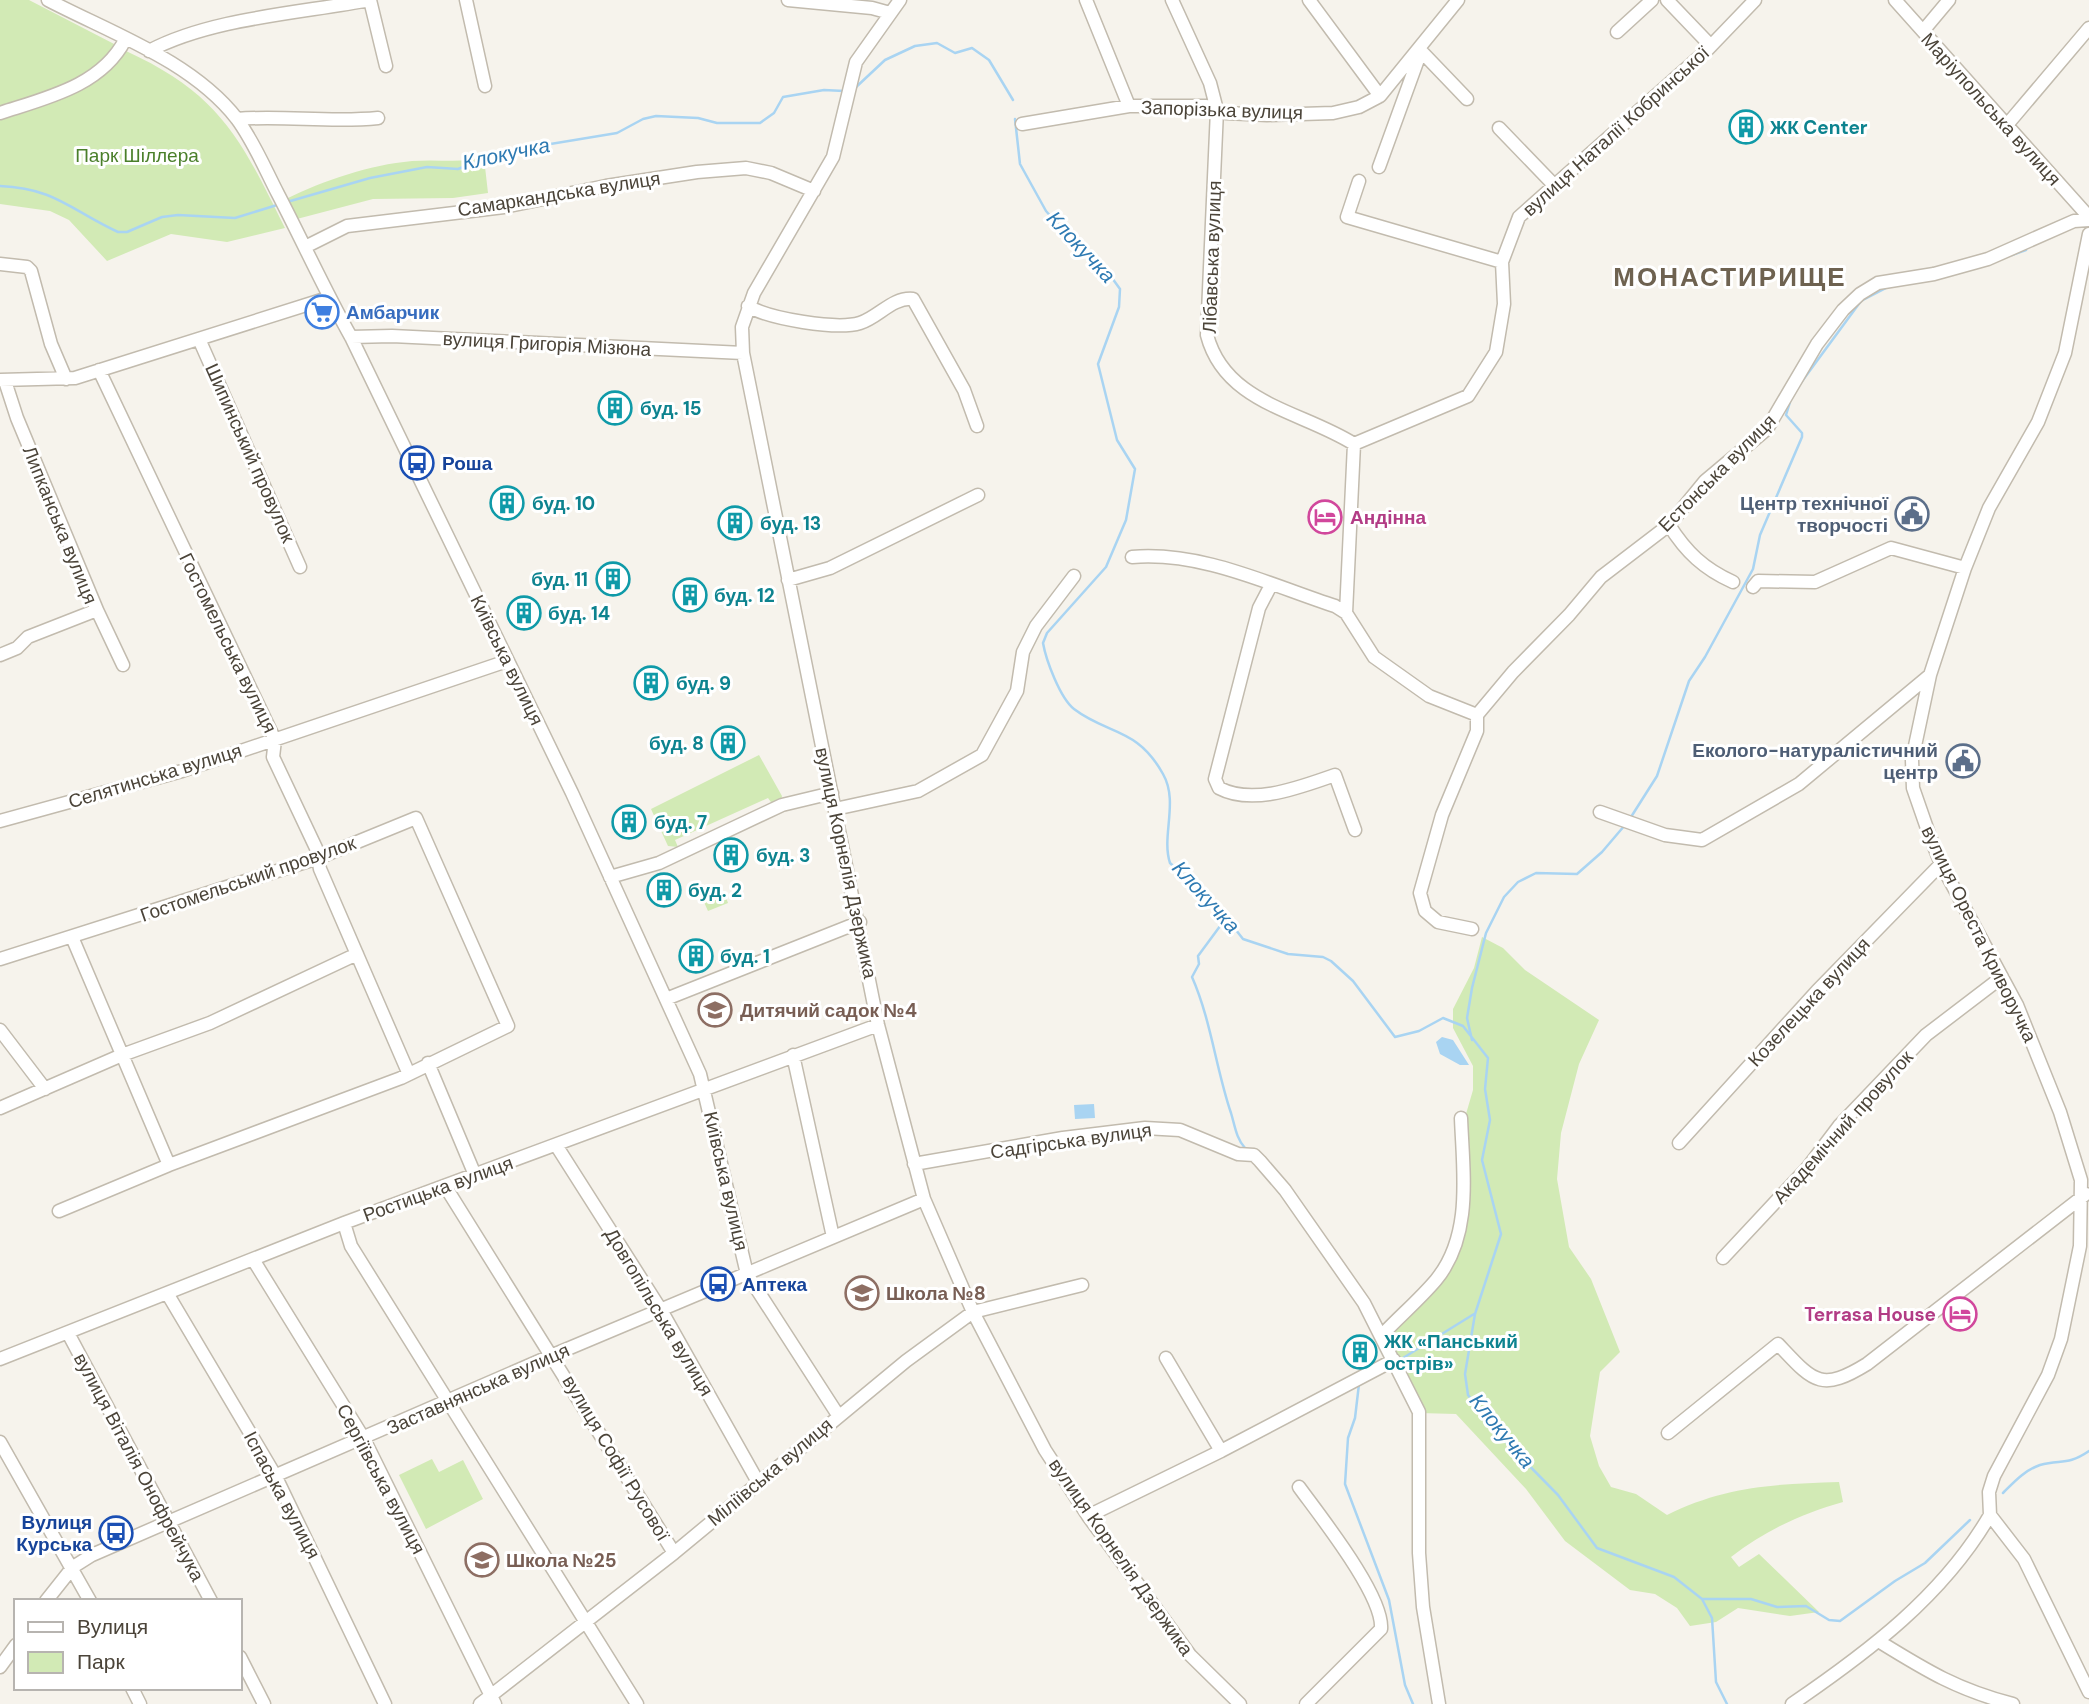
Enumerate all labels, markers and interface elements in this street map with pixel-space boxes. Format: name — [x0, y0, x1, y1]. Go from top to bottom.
street label: Маріупольська вулиця — [1916, 27, 2066, 191]
street label: вулиця Наталії Кобринської — [1517, 40, 1715, 222]
street label: Запорізька вулиця — [1140, 95, 1304, 125]
building icon: ЖК Center — [1727, 108, 1765, 146]
place label: ЖК Center — [1769, 115, 1868, 140]
water label: Клокучка — [460, 131, 552, 177]
park label: Парк Шіллера — [75, 143, 199, 168]
street label: Самаркандська вулиця — [456, 166, 662, 222]
street label: Лібавська вулиця — [1197, 180, 1227, 334]
water label: Клокучка — [1040, 205, 1122, 289]
district label: МОНАСТИРИЩЕ — [1613, 260, 1847, 294]
supermarket icon: Амбарчик — [303, 293, 341, 331]
place label: Амбарчик — [346, 300, 440, 325]
street label: вулиця Григорія Мізюна — [442, 326, 652, 362]
street label: Шипинський провулок — [199, 359, 301, 547]
building icon: буд. 15 — [596, 389, 634, 427]
place label: буд. 15 — [640, 396, 702, 421]
street label: Естонська вулиця — [1653, 409, 1781, 537]
street label: Липканська вулиця — [17, 442, 103, 608]
bus stop icon: Роша — [398, 444, 436, 482]
place label: Роша — [442, 451, 493, 476]
building icon: буд. 10 — [488, 484, 526, 522]
place label: буд. 10 — [532, 491, 595, 516]
place label: Центр технічної творчості — [1740, 491, 1889, 538]
public building icon: Центр технічної творчості — [1893, 495, 1931, 533]
hotel icon: Андінна — [1306, 498, 1344, 536]
building icon: буд. 13 — [716, 504, 754, 542]
place label: Андінна — [1350, 505, 1426, 530]
place label: буд. 13 — [760, 511, 821, 536]
street label: Гостомельська вулиця — [173, 549, 283, 737]
building icon: буд. 11 — [594, 560, 632, 598]
place label: буд. 11 — [531, 567, 588, 592]
building icon: буд. 12 — [671, 576, 709, 614]
place label: буд. 12 — [714, 583, 775, 608]
street label: Київська вулиця — [465, 591, 549, 729]
building icon: буд. 14 — [505, 594, 543, 632]
place label: буд. 14 — [548, 601, 610, 626]
building icon: буд. 9 — [632, 664, 670, 702]
place label: буд. 9 — [676, 671, 731, 696]
building icon: буд. 8 — [709, 724, 747, 762]
place label: буд. 8 — [649, 731, 704, 756]
street label: Селятинська вулиця — [65, 738, 245, 814]
place label: Еколого-натуралістичний центр — [1692, 738, 1938, 785]
public building icon: Еколого-натуралістичний центр — [1944, 742, 1982, 780]
street label: вулиця Корнелія Дзержика — [809, 745, 883, 981]
building icon: буд. 7 — [610, 803, 648, 841]
place label: буд. 7 — [654, 810, 707, 835]
street label: вулиця Ореста Криворучка — [1916, 822, 2043, 1047]
street label: Гостомельський провулок — [137, 830, 360, 928]
building icon: буд. 3 — [712, 836, 750, 874]
place label: буд. 3 — [756, 843, 810, 868]
water label: Клокучка — [1166, 855, 1246, 939]
building icon: буд. 2 — [645, 871, 683, 909]
place label: буд. 2 — [688, 878, 742, 903]
street label: Козелецька вулиця — [1742, 932, 1876, 1072]
building icon: буд. 1 — [677, 937, 715, 975]
place label: буд. 1 — [720, 944, 770, 969]
school or university icon: Дитячий садок №4 — [696, 991, 734, 1029]
place label: Дитячий садок №4 — [740, 998, 917, 1023]
street label: Академічний провулок — [1767, 1045, 1919, 1209]
street label: Київська вулиця — [698, 1109, 754, 1253]
street label: Садгірська вулиця — [989, 1117, 1153, 1165]
street label: Ростицька вулиця — [359, 1150, 517, 1228]
street label: Довгопільська вулиця — [599, 1223, 719, 1401]
bus stop icon: Аптека — [699, 1265, 737, 1303]
place label: Аптека — [742, 1272, 808, 1297]
school or university icon: Школа №8 — [843, 1274, 881, 1312]
place label: Школа №8 — [886, 1281, 986, 1306]
hotel icon: Terrasa House — [1941, 1295, 1979, 1333]
place label: Terrasa House — [1804, 1302, 1936, 1327]
place label: ЖК «Панський острів» — [1383, 1329, 1518, 1376]
building icon: ЖК «Панський острів» — [1341, 1333, 1379, 1371]
street label: Заставнянська вулиця — [383, 1337, 573, 1441]
street label: вулиця Віталія Онофрейчука — [68, 1348, 210, 1586]
street label: вулиця Софії Русової — [557, 1371, 676, 1546]
water label: Клокучка — [1463, 1388, 1541, 1474]
street label: Сергіївська вулиця — [331, 1400, 431, 1558]
street label: Міліївська вулиця — [702, 1412, 838, 1532]
street label: Іспаська вулиця — [238, 1427, 326, 1563]
street label: вулиця Корнелія Дзержика — [1043, 1453, 1199, 1661]
place label: Вулиця Курська — [16, 1510, 92, 1557]
bus stop icon: Вулиця Курська — [97, 1514, 135, 1552]
school or university icon: Школа №25 — [463, 1541, 501, 1579]
place label: Школа №25 — [506, 1548, 617, 1573]
legend — [14, 1599, 242, 1690]
text: Вулиця — [77, 1613, 148, 1641]
text: Парк — [77, 1648, 125, 1676]

